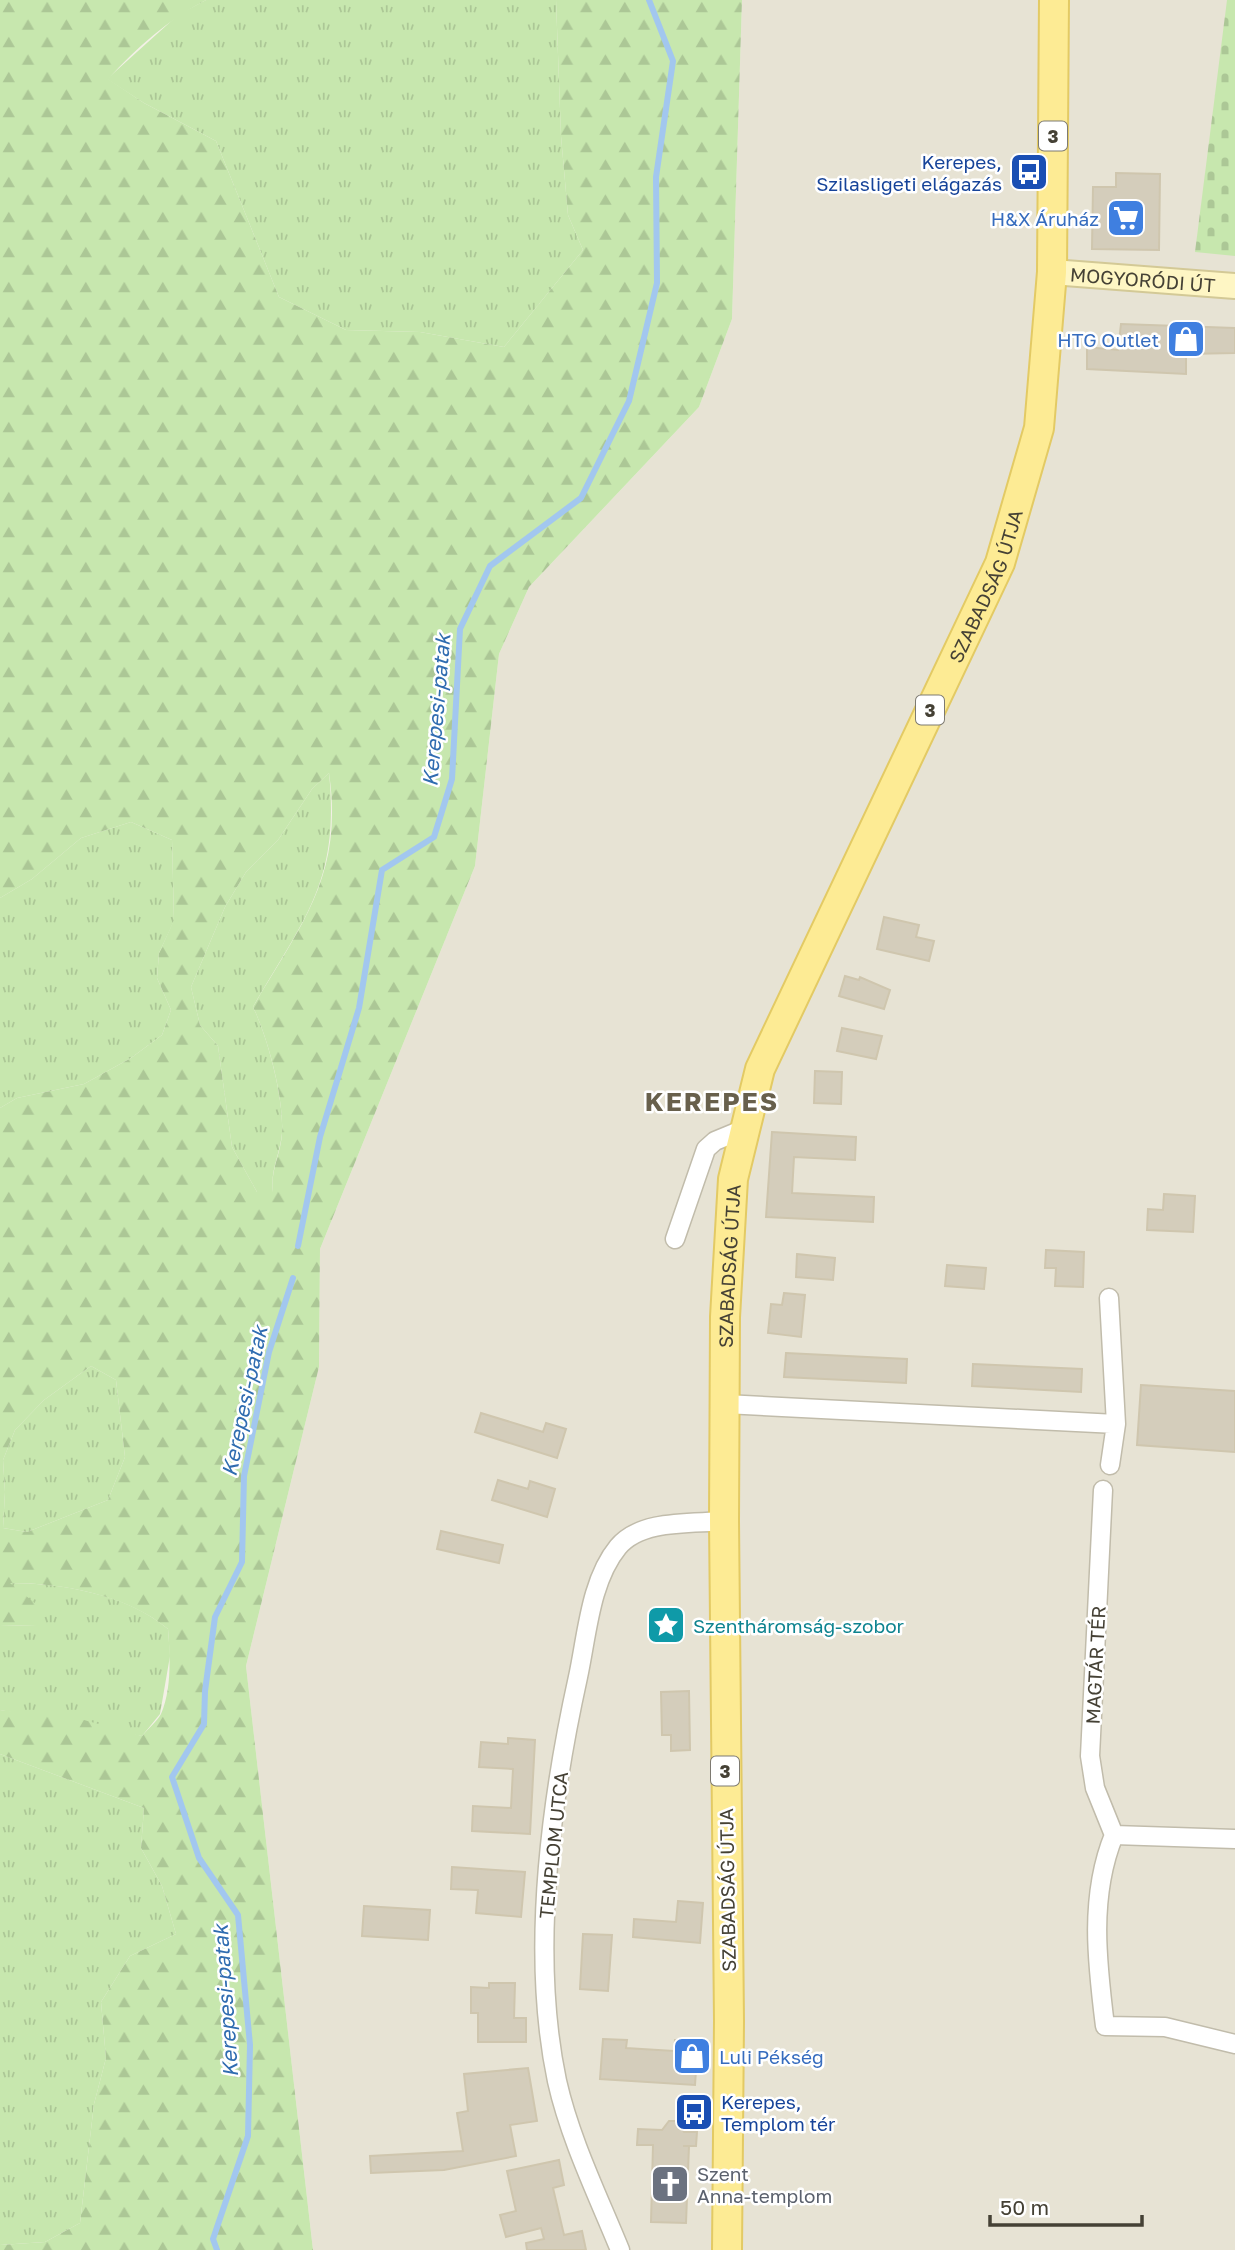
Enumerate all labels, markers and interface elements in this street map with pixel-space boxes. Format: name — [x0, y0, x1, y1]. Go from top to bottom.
road number: 3 — [1039, 121, 1067, 150]
place label: Kerepes, Szilasligeti elágazás — [816, 150, 1002, 195]
bus stop icon: Kerepes, Szilasligeti elágazás — [1008, 151, 1050, 193]
supermarket icon: H&X Áruház — [1105, 197, 1147, 239]
place label: H&X Áruház — [991, 207, 1099, 230]
street label: MOGYORÓDI ÚT — [1069, 262, 1216, 296]
shop icon: HTG Outlet — [1165, 318, 1207, 360]
place label: HTG Outlet — [1057, 328, 1159, 351]
street label: SZABADSÁG ÚTJA — [943, 506, 1026, 666]
water label: Kerepesi-patak — [416, 631, 456, 787]
road number: 3 — [916, 696, 944, 724]
district label: KEREPES — [645, 1086, 779, 1117]
street label: SZABADSÁG ÚTJA — [713, 1183, 744, 1348]
water label: Kerepesi-patak — [215, 1321, 273, 1479]
place icon: Szentháromság-szobor — [645, 1604, 687, 1646]
street label: MAGTÁR TÉR — [1080, 1605, 1110, 1725]
place label: Szentháromság-szobor — [693, 1614, 905, 1637]
road number: 3 — [711, 1756, 739, 1786]
street label: TEMPLOM UTCA — [534, 1770, 572, 1920]
street label: SZABADSÁG ÚTJA — [714, 1808, 740, 1972]
water label: Kerepesi-patak — [207, 1922, 243, 2078]
shop icon: Luli Pékség — [671, 2035, 713, 2077]
place label: Luli Pékség — [719, 2045, 824, 2068]
place label: Kerepes, Templom tér — [721, 2090, 836, 2135]
bus stop icon: Kerepes, Templom tér — [673, 2091, 715, 2133]
place label: Szent Anna-templom — [697, 2162, 832, 2207]
church icon: Szent Anna-templom — [649, 2163, 691, 2205]
scale bar — [990, 2184, 1142, 2228]
text: 50 m — [1000, 2194, 1049, 2220]

